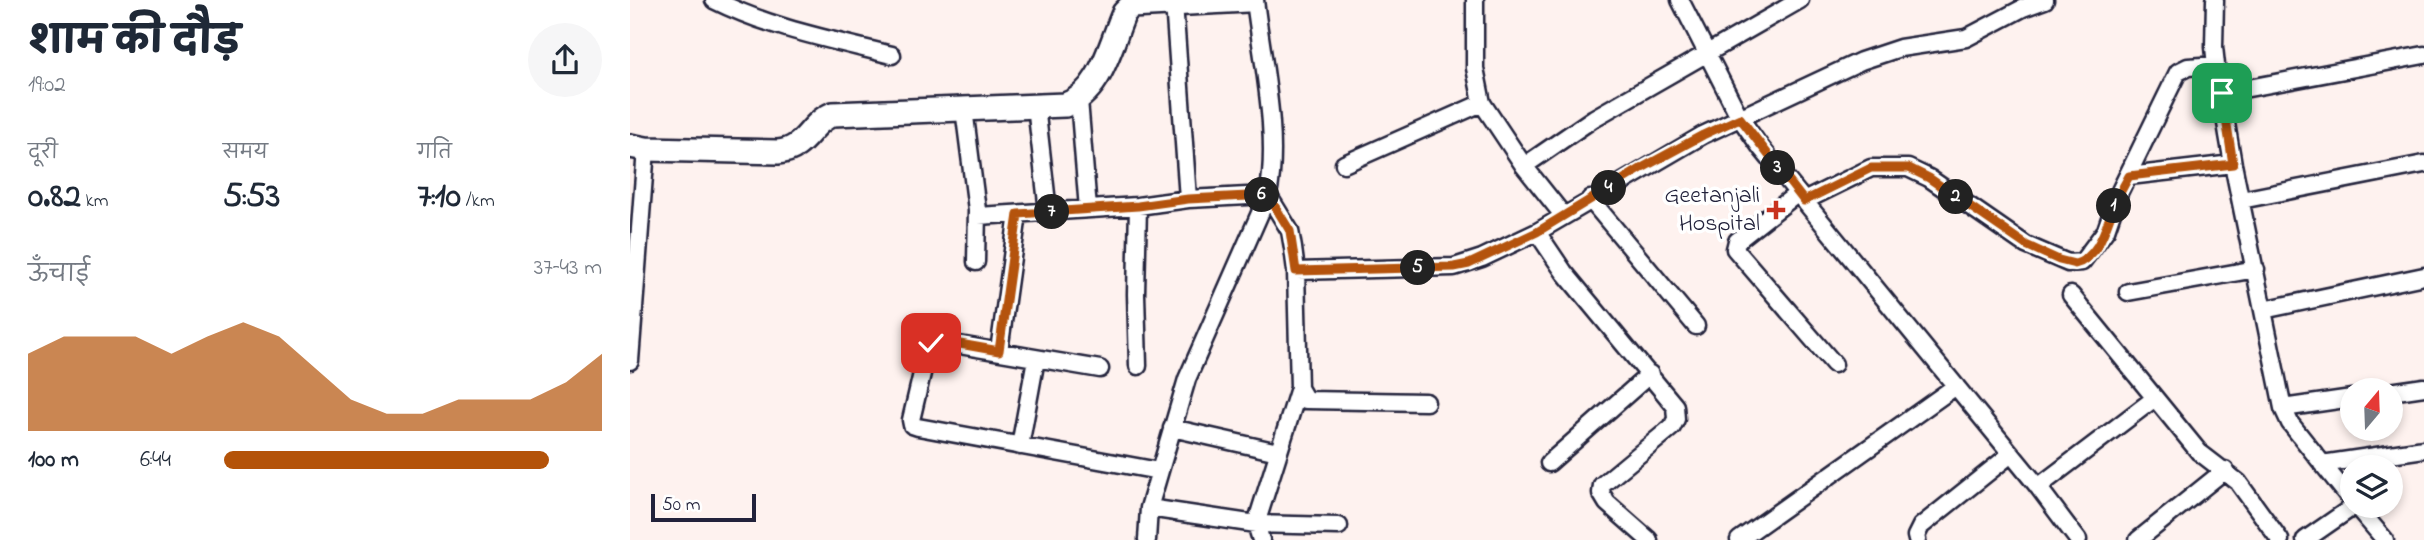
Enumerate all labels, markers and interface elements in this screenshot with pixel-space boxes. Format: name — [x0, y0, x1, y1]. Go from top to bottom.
text: शाम की दौड़ — [28, 15, 240, 71]
button: share — [528, 23, 602, 97]
pin — [2192, 63, 2252, 123]
text: 19:02 — [28, 69, 66, 102]
icon: arrive — [2203, 74, 2241, 112]
text: दूरी — [28, 140, 58, 167]
text: समय — [223, 140, 268, 167]
text: गति — [417, 140, 452, 167]
pin: 3 — [1760, 150, 1796, 186]
text: 3 — [1774, 154, 1781, 181]
pin: 4 — [1592, 170, 1626, 206]
text: 0.82 — [28, 172, 81, 223]
text: 5:53 — [223, 172, 280, 223]
text: 7:10 — [417, 172, 461, 223]
text: 4 — [1605, 174, 1612, 201]
pin: 6 — [1244, 178, 1280, 212]
place label: Geetanjali Hospital — [1664, 179, 1760, 242]
pin: 2 — [1938, 180, 1974, 214]
text: 6 — [1257, 181, 1266, 208]
text: 2 — [1951, 183, 1960, 210]
text: km — [81, 188, 109, 215]
text: /km — [461, 188, 495, 215]
pin: 1 — [2096, 188, 2132, 224]
text: 1 — [2110, 192, 2117, 219]
pin: 7 — [1034, 194, 1070, 230]
text: 7 — [1048, 198, 1055, 225]
marker: Geetanjali Hospital — [1766, 200, 1786, 220]
pin: 5 — [1400, 250, 1436, 286]
text: 37–43 m — [534, 252, 602, 285]
text: 5 — [1412, 254, 1423, 281]
text: ऊँचाई — [28, 259, 90, 292]
pin — [901, 313, 961, 373]
icon: check — [912, 324, 950, 362]
north arrow — [2340, 378, 2403, 441]
map controls — [2340, 378, 2403, 518]
text: 100 m — [28, 444, 79, 477]
text: 6:44 — [140, 444, 171, 477]
button: layers — [2340, 455, 2403, 518]
scale bar — [651, 491, 756, 523]
text: 50 m — [662, 492, 701, 519]

